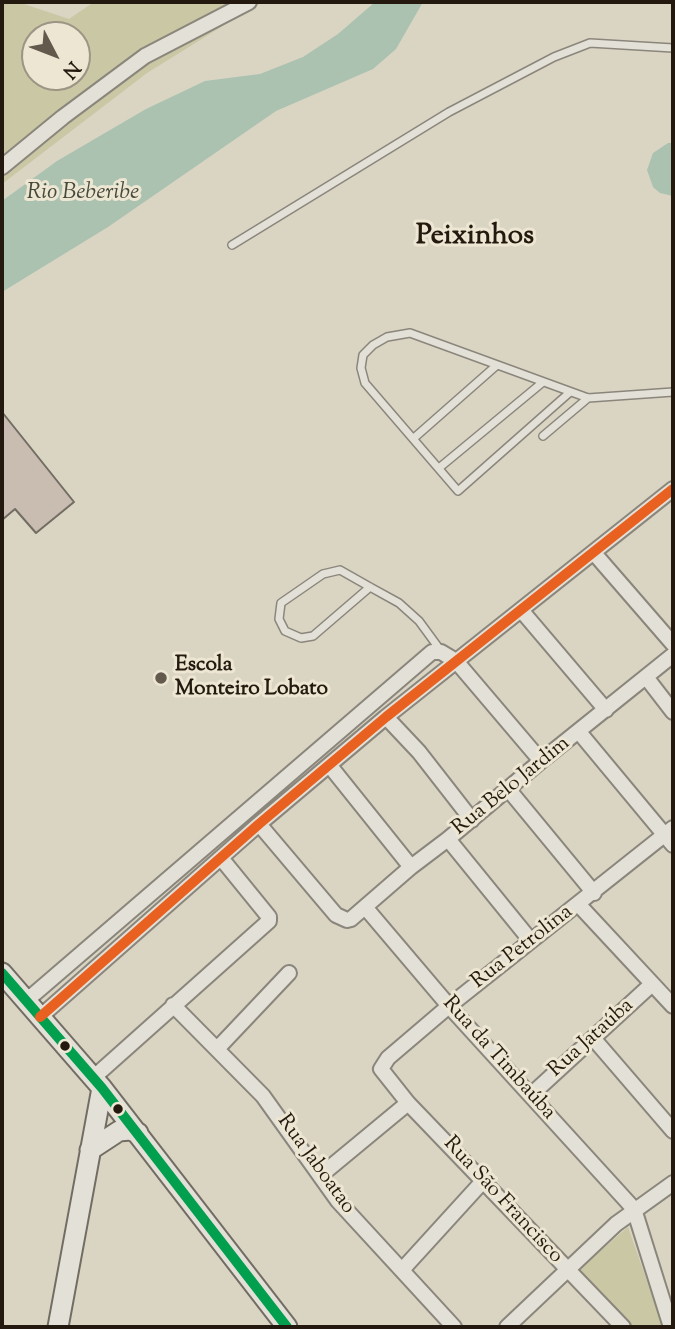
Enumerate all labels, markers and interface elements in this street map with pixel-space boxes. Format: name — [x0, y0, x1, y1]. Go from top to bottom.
north arrow — [21, 21, 91, 91]
text: N — [55, 54, 86, 84]
water label: Rio Beberibe — [27, 180, 139, 208]
district label: Peixinhos — [416, 221, 534, 255]
place label: Escola Monteiro Lobato — [175, 653, 328, 703]
marker: Escola Monteiro Lobato — [153, 670, 169, 686]
street label: Rua Belo Jardim — [448, 732, 576, 842]
street label: Rua Petrolina — [467, 901, 579, 995]
street label: Rua da Timbaúba — [436, 992, 560, 1126]
street label: Rua Jataúba — [544, 994, 640, 1084]
unlabelled marker — [58, 1039, 72, 1053]
unlabelled marker — [111, 1102, 125, 1116]
street label: Rua Jaboatao — [270, 1110, 360, 1220]
street label: Rua São Francisco — [437, 1132, 567, 1270]

